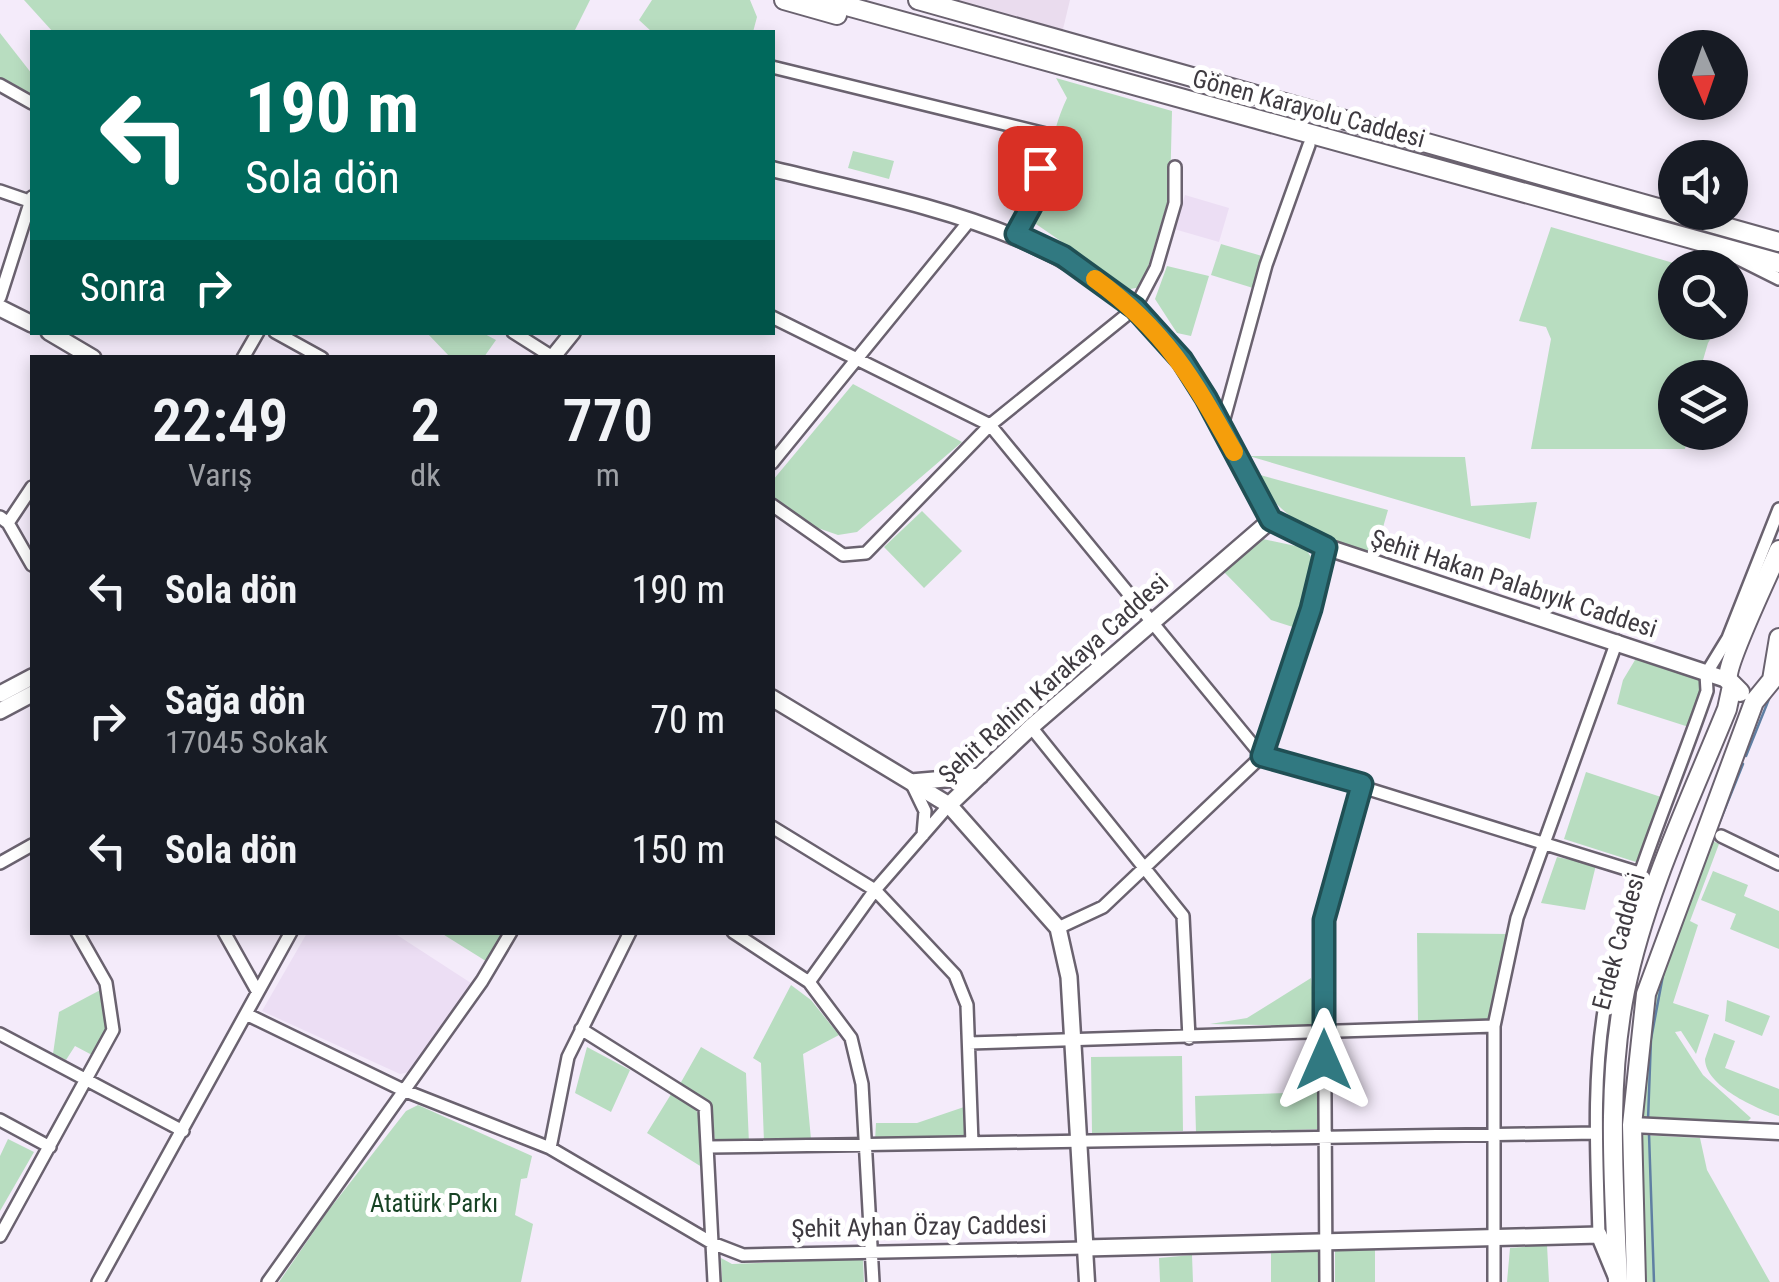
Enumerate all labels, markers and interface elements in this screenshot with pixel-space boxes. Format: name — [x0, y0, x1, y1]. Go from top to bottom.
north arrow — [1658, 30, 1748, 120]
map controls — [1658, 30, 1748, 450]
street label: Gönen Karayolu Caddesi — [1189, 63, 1428, 154]
text: 190 m — [245, 67, 419, 149]
icon: left — [80, 70, 210, 200]
pin — [998, 126, 1083, 211]
button: sound — [1658, 140, 1748, 230]
icon: arrive — [1013, 141, 1068, 196]
text: Sola dön — [245, 151, 400, 204]
button: search — [1658, 250, 1748, 340]
icon: right — [186, 260, 241, 315]
text: Sonra — [80, 266, 166, 310]
button: layers — [1658, 360, 1748, 450]
text: 22:49 — [152, 385, 288, 456]
text: 2 — [410, 385, 441, 456]
text: 770 — [563, 385, 653, 456]
text: Varış — [188, 456, 252, 494]
text: dk — [410, 456, 441, 494]
text: m — [596, 456, 620, 494]
street label: Şehit Hakan Palabıyık Caddesi — [1367, 523, 1660, 643]
icon: left — [80, 563, 135, 618]
text: Sola dön — [165, 568, 297, 612]
text: 190 m — [631, 568, 725, 612]
street label: Şehit Rahim Karakaya Caddesi — [933, 568, 1174, 789]
text: Sağa dön — [165, 679, 306, 723]
icon: right — [80, 693, 135, 748]
text: 70 m — [650, 698, 725, 742]
text: 17045 Sokak — [165, 723, 328, 761]
icon: left — [80, 823, 135, 878]
text: Sola dön — [165, 828, 297, 872]
text: 150 m — [631, 828, 725, 872]
street label: Erdek Caddesi — [1586, 869, 1651, 1013]
position arrow — [1272, 1008, 1376, 1112]
park label: Atatürk Parkı — [370, 1189, 498, 1218]
street label: Şehit Ayhan Özay Caddesi — [791, 1210, 1047, 1243]

